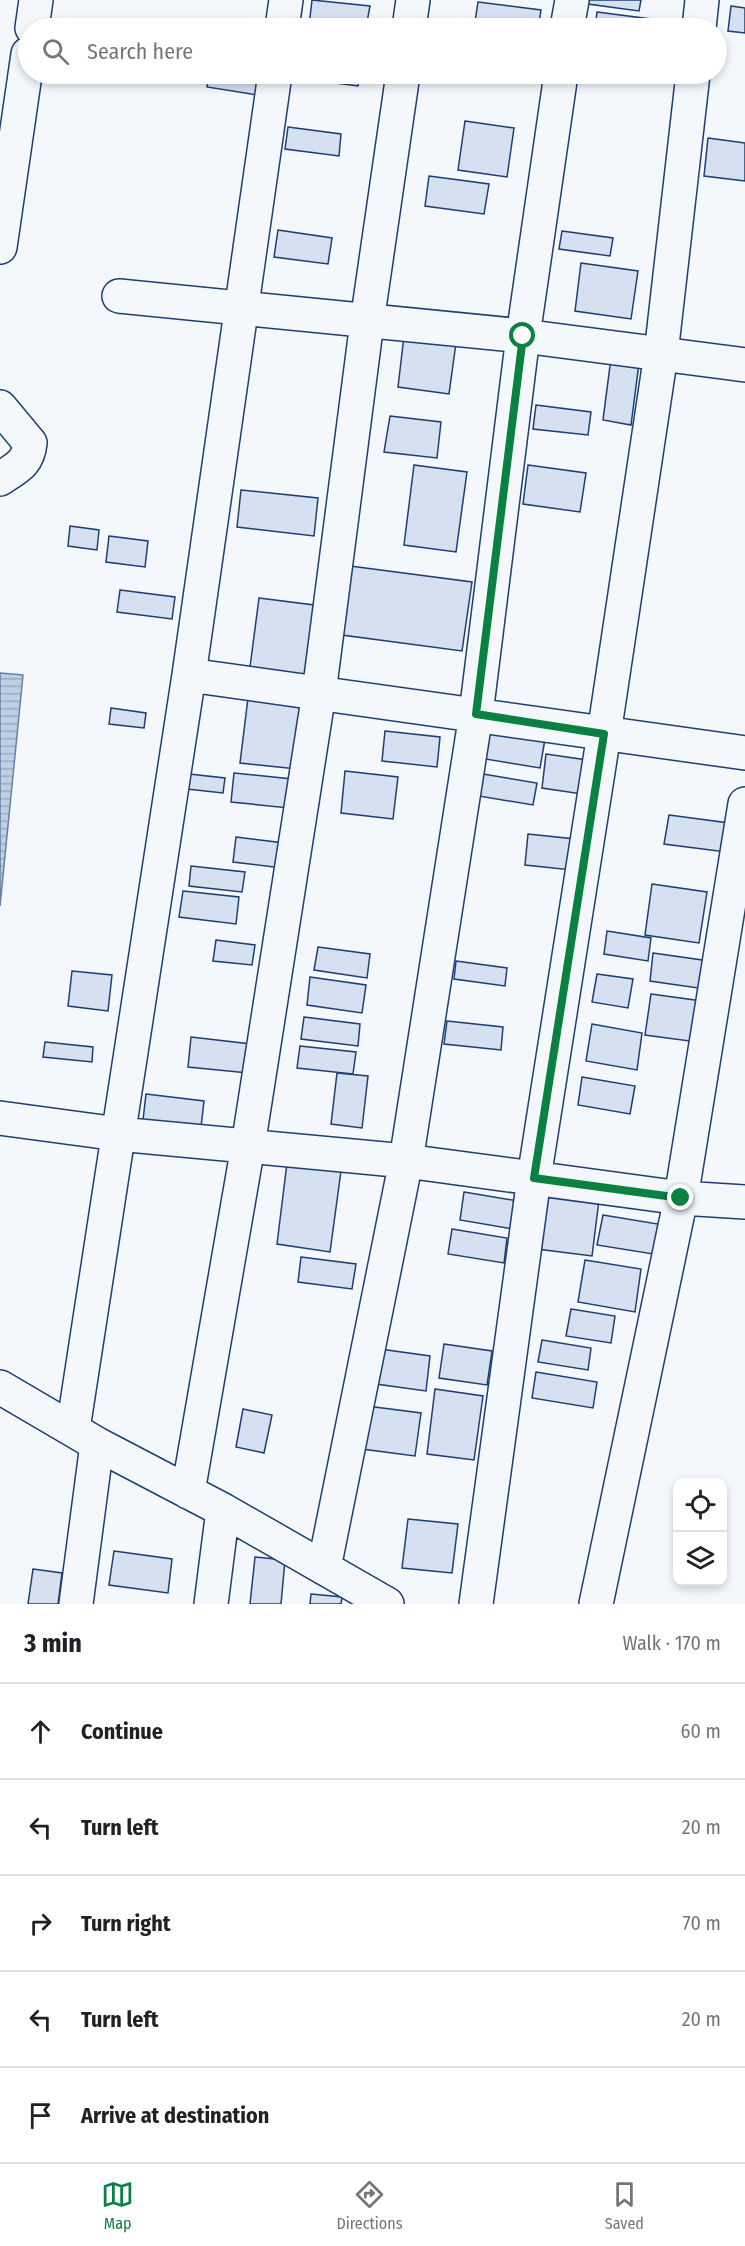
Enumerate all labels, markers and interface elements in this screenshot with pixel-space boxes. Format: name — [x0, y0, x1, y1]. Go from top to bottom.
search box — [18, 18, 727, 84]
icon: search — [39, 35, 72, 68]
text: Search here — [87, 38, 193, 65]
route start — [509, 322, 535, 348]
route end — [667, 1184, 693, 1210]
map controls — [673, 1478, 727, 1586]
button: locate — [673, 1478, 727, 1532]
button: layers — [673, 1532, 727, 1586]
text: 3 min — [24, 1628, 82, 1659]
text: Walk · 170 m — [623, 1631, 721, 1655]
icon: ahead — [24, 1715, 57, 1748]
text: Continue — [81, 1718, 163, 1745]
text: 60 m — [681, 1719, 721, 1743]
icon: left — [24, 1811, 57, 1844]
text: Turn left — [81, 1814, 159, 1841]
text: 20 m — [682, 1815, 721, 1839]
icon: right — [24, 1907, 57, 1940]
text: Turn right — [81, 1910, 170, 1937]
text: 70 m — [683, 1911, 721, 1935]
icon: left — [24, 2003, 57, 2036]
text: Turn left — [81, 2006, 159, 2033]
text: 20 m — [682, 2007, 721, 2031]
icon: arrive — [24, 2099, 57, 2132]
text: Arrive at destination — [81, 2102, 269, 2129]
tab: Map — [101, 2178, 134, 2233]
tab: Directions — [336, 2178, 403, 2233]
tab: Saved — [605, 2178, 644, 2233]

